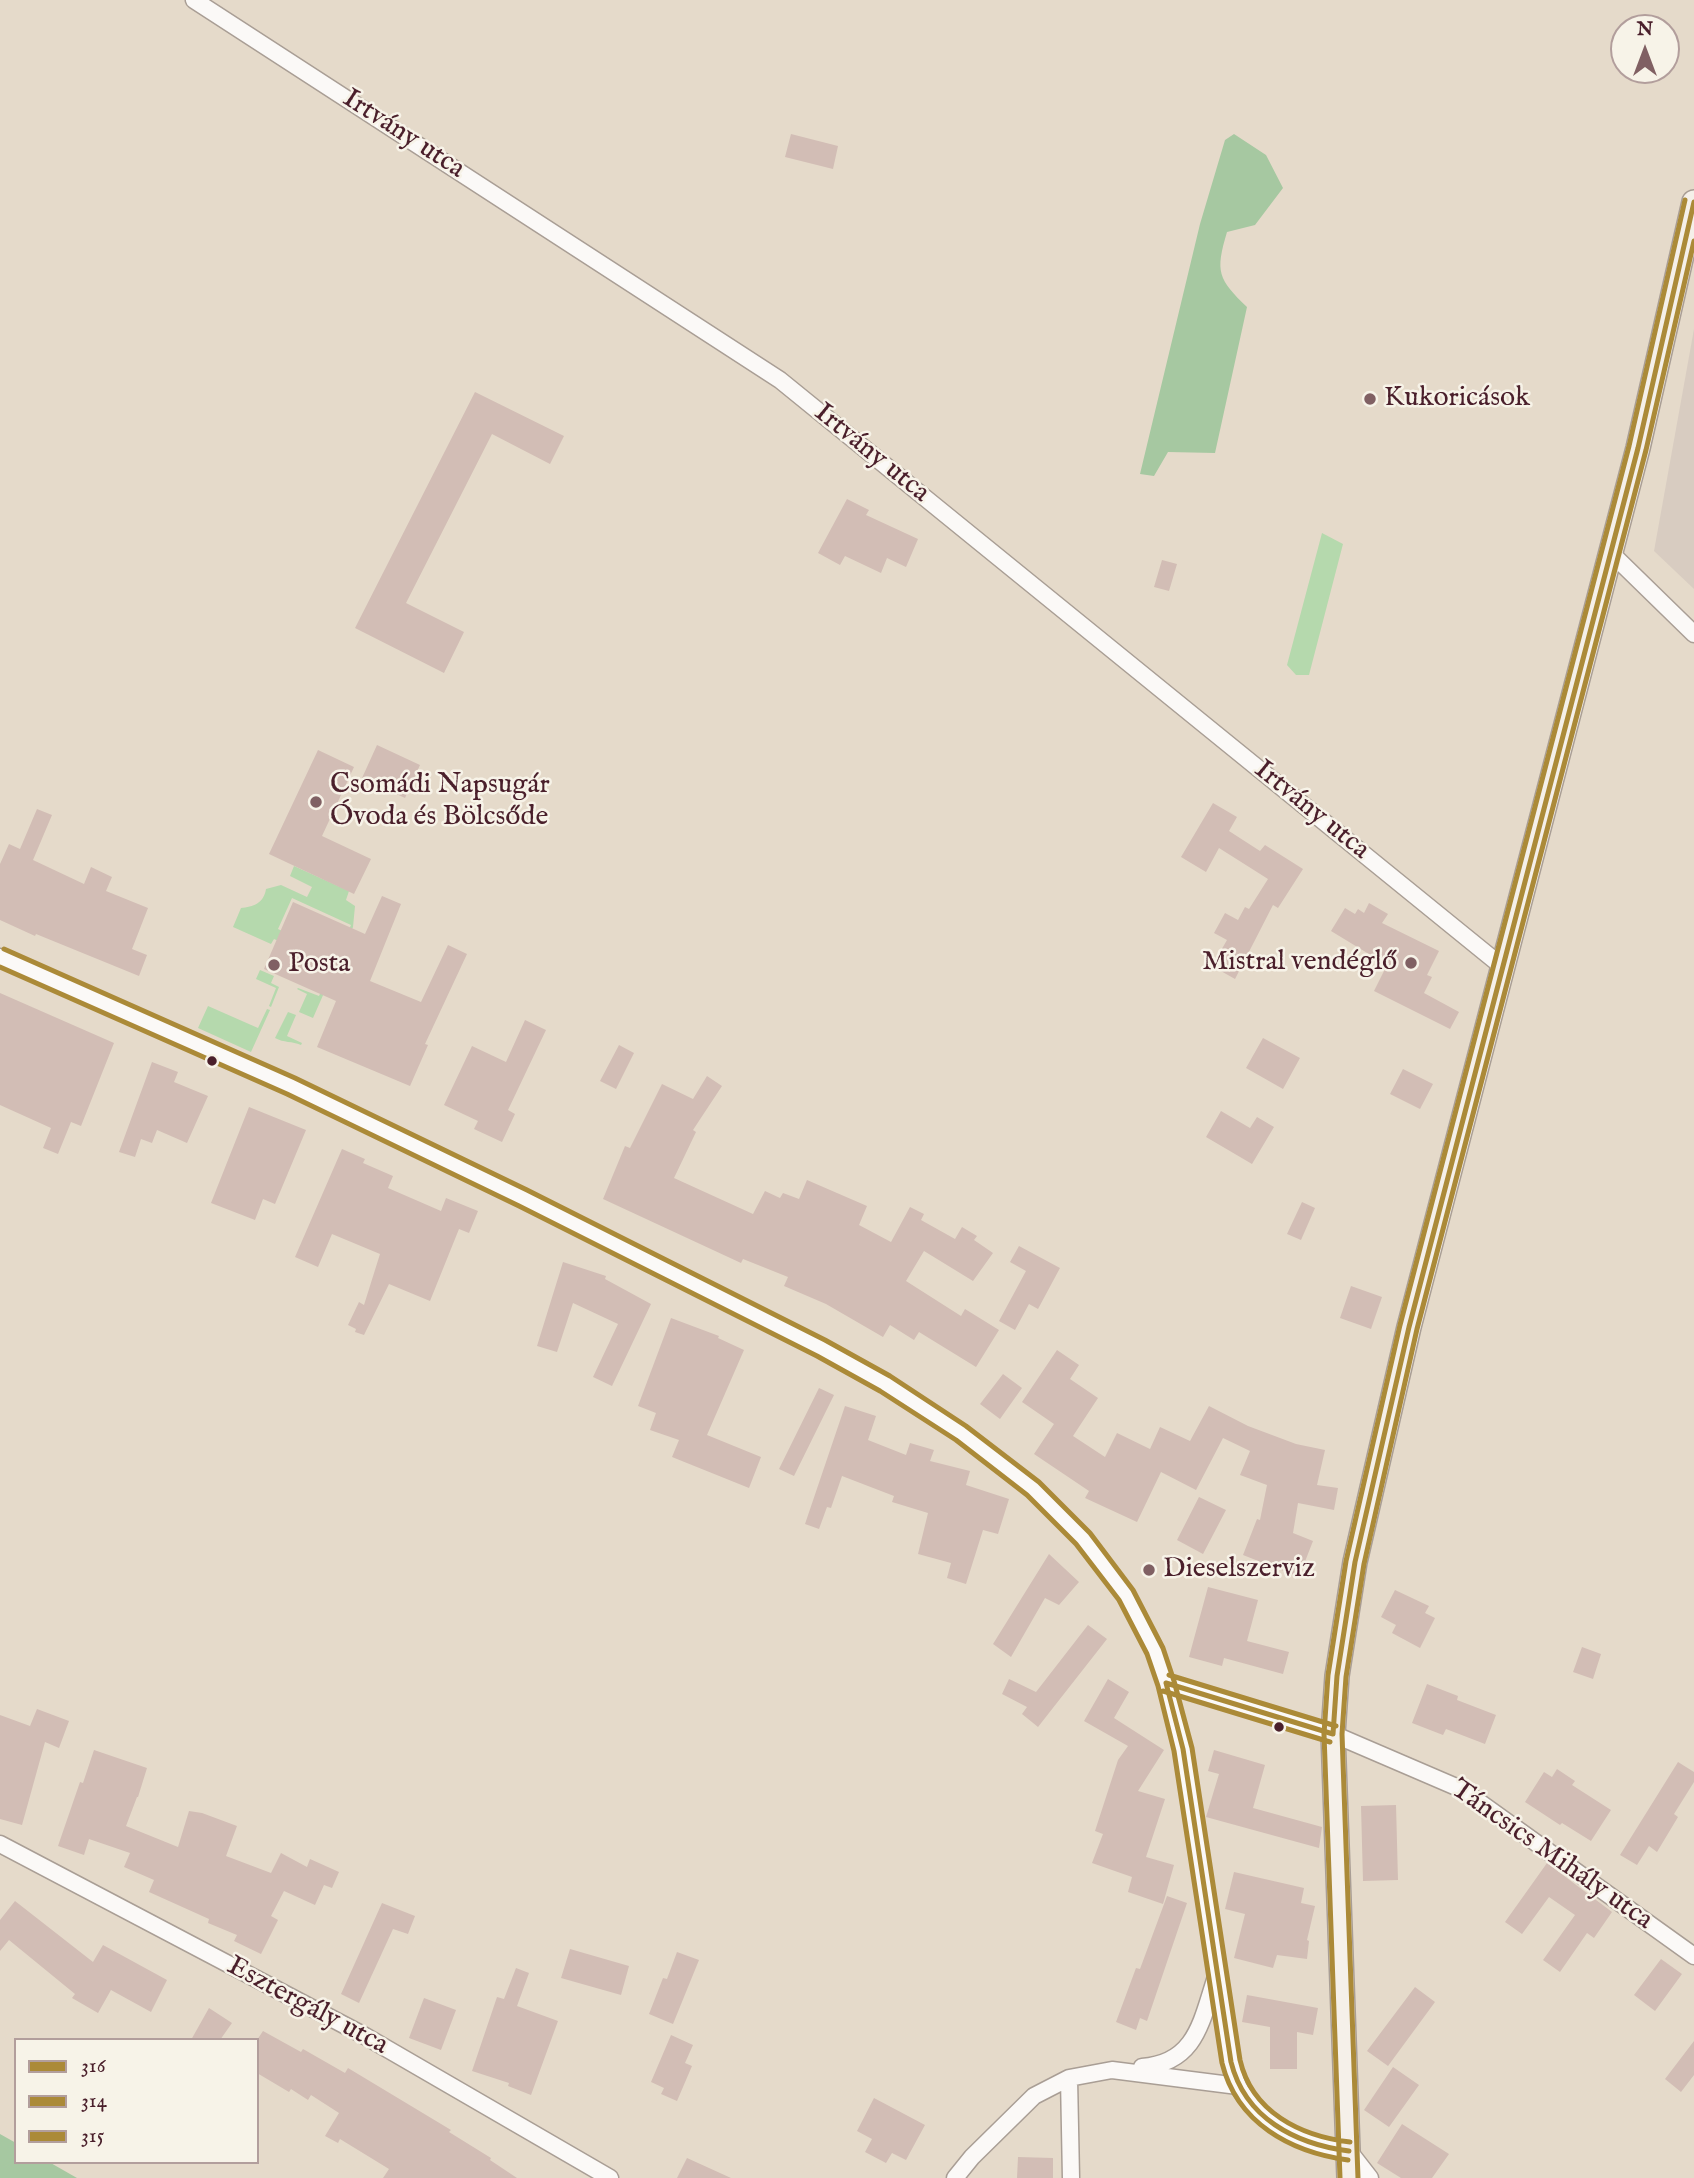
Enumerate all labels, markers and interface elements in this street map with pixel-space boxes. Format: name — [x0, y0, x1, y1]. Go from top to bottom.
north arrow — [1610, 14, 1680, 84]
text: N — [1637, 18, 1653, 42]
street label: Irtvány utca — [335, 83, 471, 187]
place label: Kukoricások — [1384, 382, 1530, 416]
marker: Kukoricások — [1362, 391, 1378, 407]
street label: Irtvány utca — [806, 397, 936, 511]
street label: Irtvány utca — [1246, 754, 1376, 868]
place label: Csomádi Napsugár Óvoda és Bölcsőde — [330, 769, 550, 835]
marker: Csomádi Napsugár Óvoda és Bölcsőde — [308, 794, 324, 810]
place label: Mistral vendéglő — [1202, 946, 1397, 980]
place label: Posta — [288, 948, 350, 982]
marker: Mistral vendéglő — [1403, 955, 1419, 971]
marker: Posta — [266, 957, 282, 973]
unlabelled marker — [205, 1054, 219, 1068]
place label: Dieselszerviz — [1163, 1553, 1315, 1587]
marker: Dieselszerviz — [1141, 1562, 1157, 1578]
unlabelled marker — [1272, 1720, 1286, 1734]
street label: Táncsics Mihály utca — [1443, 1774, 1659, 1938]
street label: Esztergály utca — [221, 1950, 393, 2064]
legend — [14, 2038, 259, 2164]
text: 316 — [81, 2053, 106, 2080]
text: 314 — [81, 2088, 107, 2115]
text: 315 — [81, 2123, 104, 2150]

